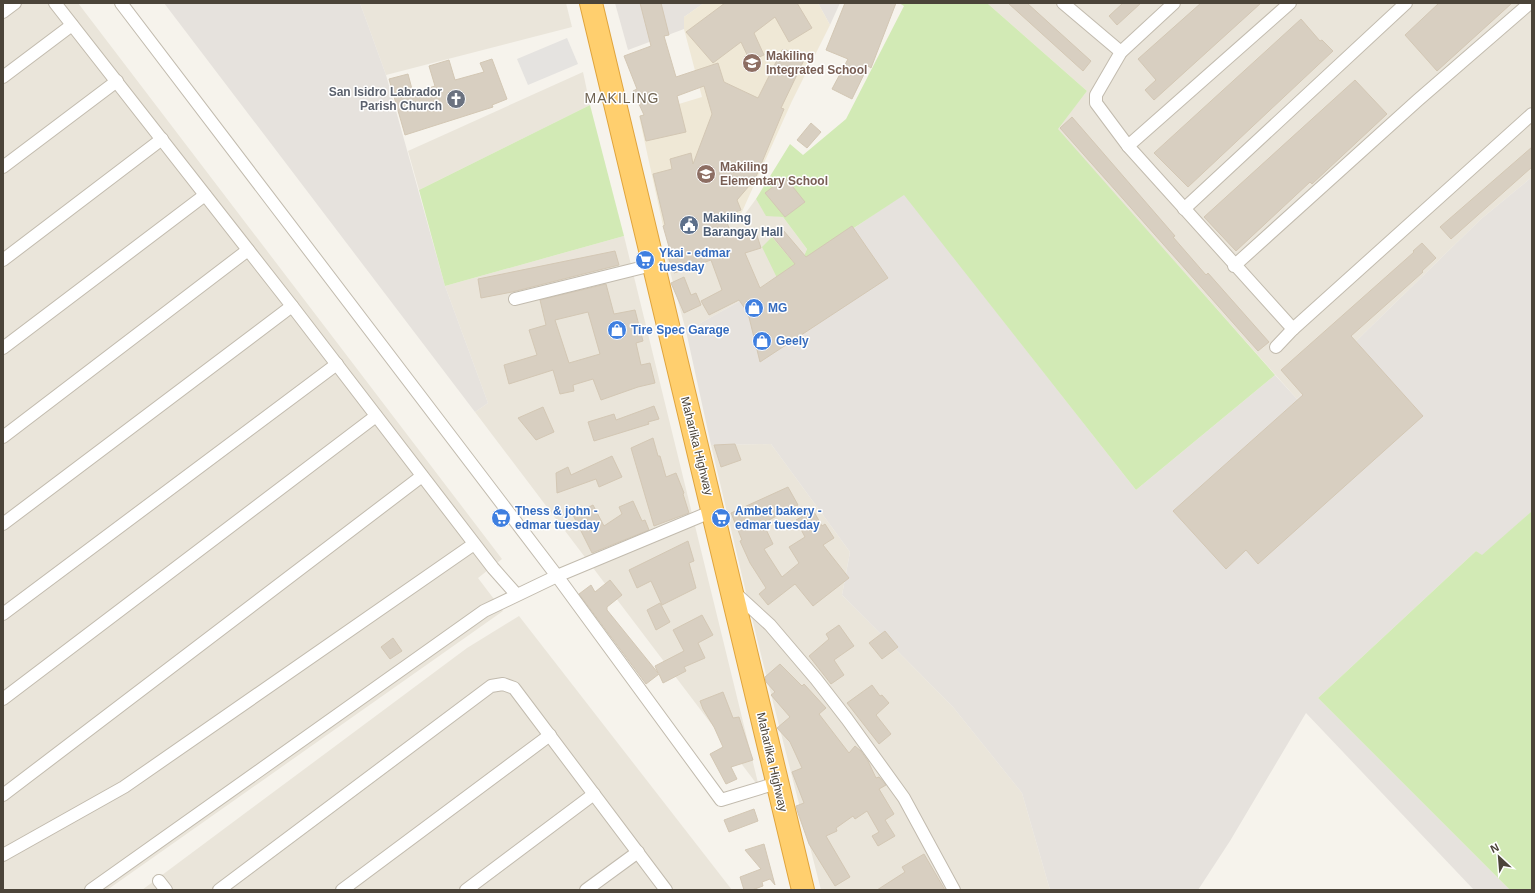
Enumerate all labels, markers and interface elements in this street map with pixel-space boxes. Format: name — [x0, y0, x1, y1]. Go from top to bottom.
place label: Makiling Integrated School — [766, 49, 867, 77]
school or university icon: Makiling Integrated School — [741, 52, 763, 74]
place label: San Isidro Labrador Parish Church — [329, 85, 442, 113]
church icon: San Isidro Labrador Parish Church — [445, 88, 467, 110]
district label: MAKILING — [585, 90, 659, 106]
place label: Makiling Elementary School — [720, 160, 828, 188]
school or university icon: Makiling Elementary School — [695, 163, 717, 185]
place label: Makiling Barangay Hall — [703, 211, 783, 239]
public building icon: Makiling Barangay Hall — [678, 214, 700, 236]
place label: Ykai - edmar tuesday — [659, 246, 731, 274]
supermarket icon: Ykai - edmar tuesday — [634, 249, 656, 271]
shop icon: MG — [743, 297, 765, 319]
place label: MG — [768, 301, 787, 315]
shop icon: Tire Spec Garage — [606, 319, 628, 341]
place label: Tire Spec Garage — [631, 323, 730, 337]
shop icon: Geely — [751, 330, 773, 352]
place label: Geely — [776, 334, 809, 348]
street label: Maharlika Highway — [678, 395, 716, 497]
place label: Thess & john - edmar tuesday — [515, 504, 600, 532]
place label: Ambet bakery - edmar tuesday — [735, 504, 822, 532]
supermarket icon: Thess & john - edmar tuesday — [490, 507, 512, 529]
supermarket icon: Ambet bakery - edmar tuesday — [710, 507, 732, 529]
street label: Maharlika Highway — [754, 711, 790, 813]
north arrow — [1479, 837, 1519, 877]
text: N — [1488, 841, 1501, 855]

